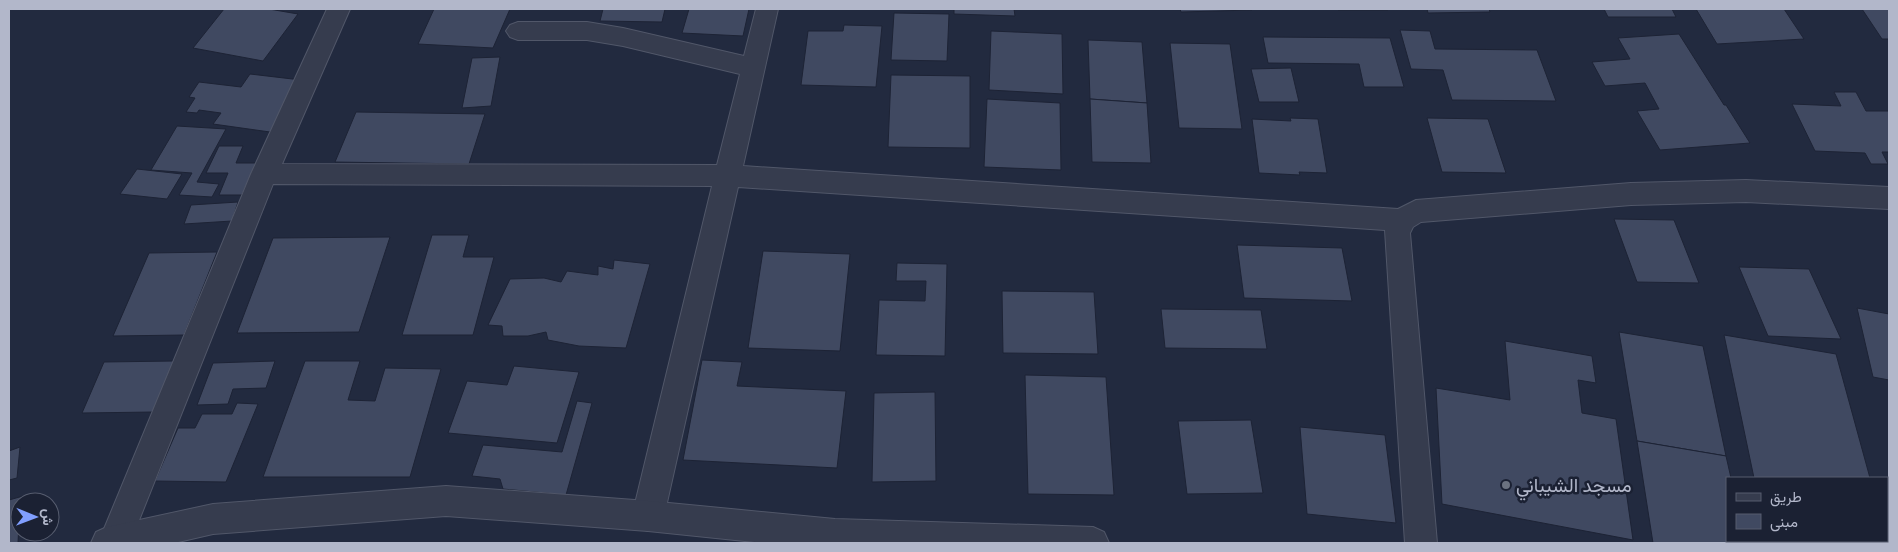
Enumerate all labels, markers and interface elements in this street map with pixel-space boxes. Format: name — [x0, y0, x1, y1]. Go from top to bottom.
place label: مسجد الشيباني — [1516, 474, 1632, 501]
legend — [1726, 477, 1888, 542]
marker: مسجد الشيباني — [1500, 479, 1512, 491]
text: طريق — [1770, 488, 1802, 507]
north arrow — [10, 492, 60, 542]
text: ش — [39, 509, 57, 526]
text: مبنى — [1770, 513, 1798, 532]

